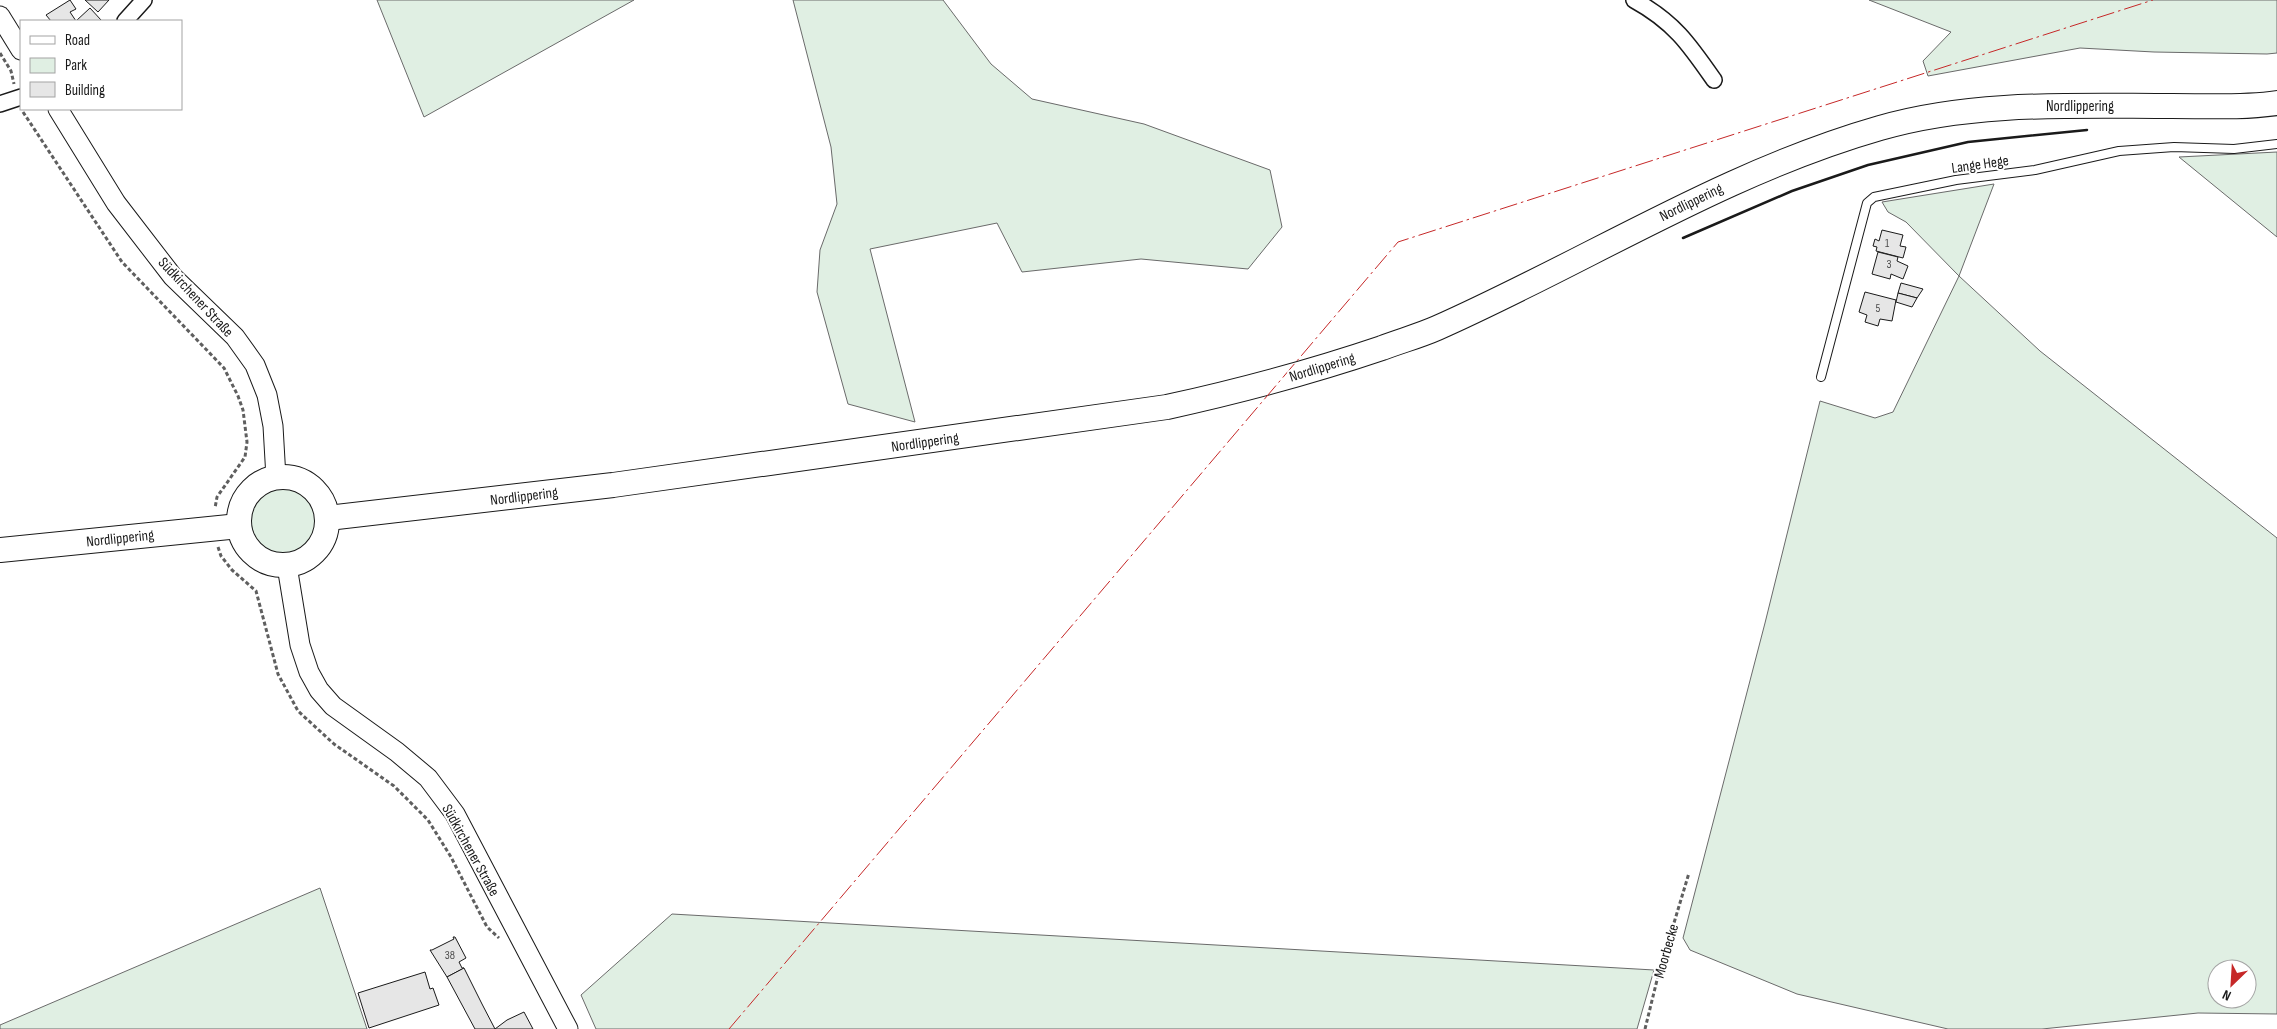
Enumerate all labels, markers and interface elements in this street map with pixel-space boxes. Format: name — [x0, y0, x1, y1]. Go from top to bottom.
legend — [20, 20, 182, 110]
text: Road — [65, 31, 90, 50]
text: Park — [65, 56, 87, 75]
text: Building — [65, 81, 105, 100]
street label: Nordlippering — [2046, 97, 2114, 116]
street label: Lange Hege — [1950, 151, 2010, 178]
street label: Nordlippering — [1656, 179, 1726, 226]
house number: 1 — [1885, 236, 1890, 251]
street label: Südkirchener Straße — [154, 253, 237, 341]
house number: 3 — [1886, 257, 1892, 272]
house number: 5 — [1876, 301, 1881, 316]
street label: Nordlippering — [1287, 348, 1357, 387]
street label: Nordlippering — [890, 428, 960, 457]
street label: Nordlippering — [489, 483, 559, 510]
street label: Nordlippering — [85, 525, 155, 552]
street label: Südkirchener Straße — [437, 801, 504, 900]
street label: Moorbecke — [1650, 922, 1683, 980]
house number: 38 — [445, 948, 455, 963]
north arrow — [2207, 959, 2257, 1009]
text: N — [2220, 986, 2234, 1005]

